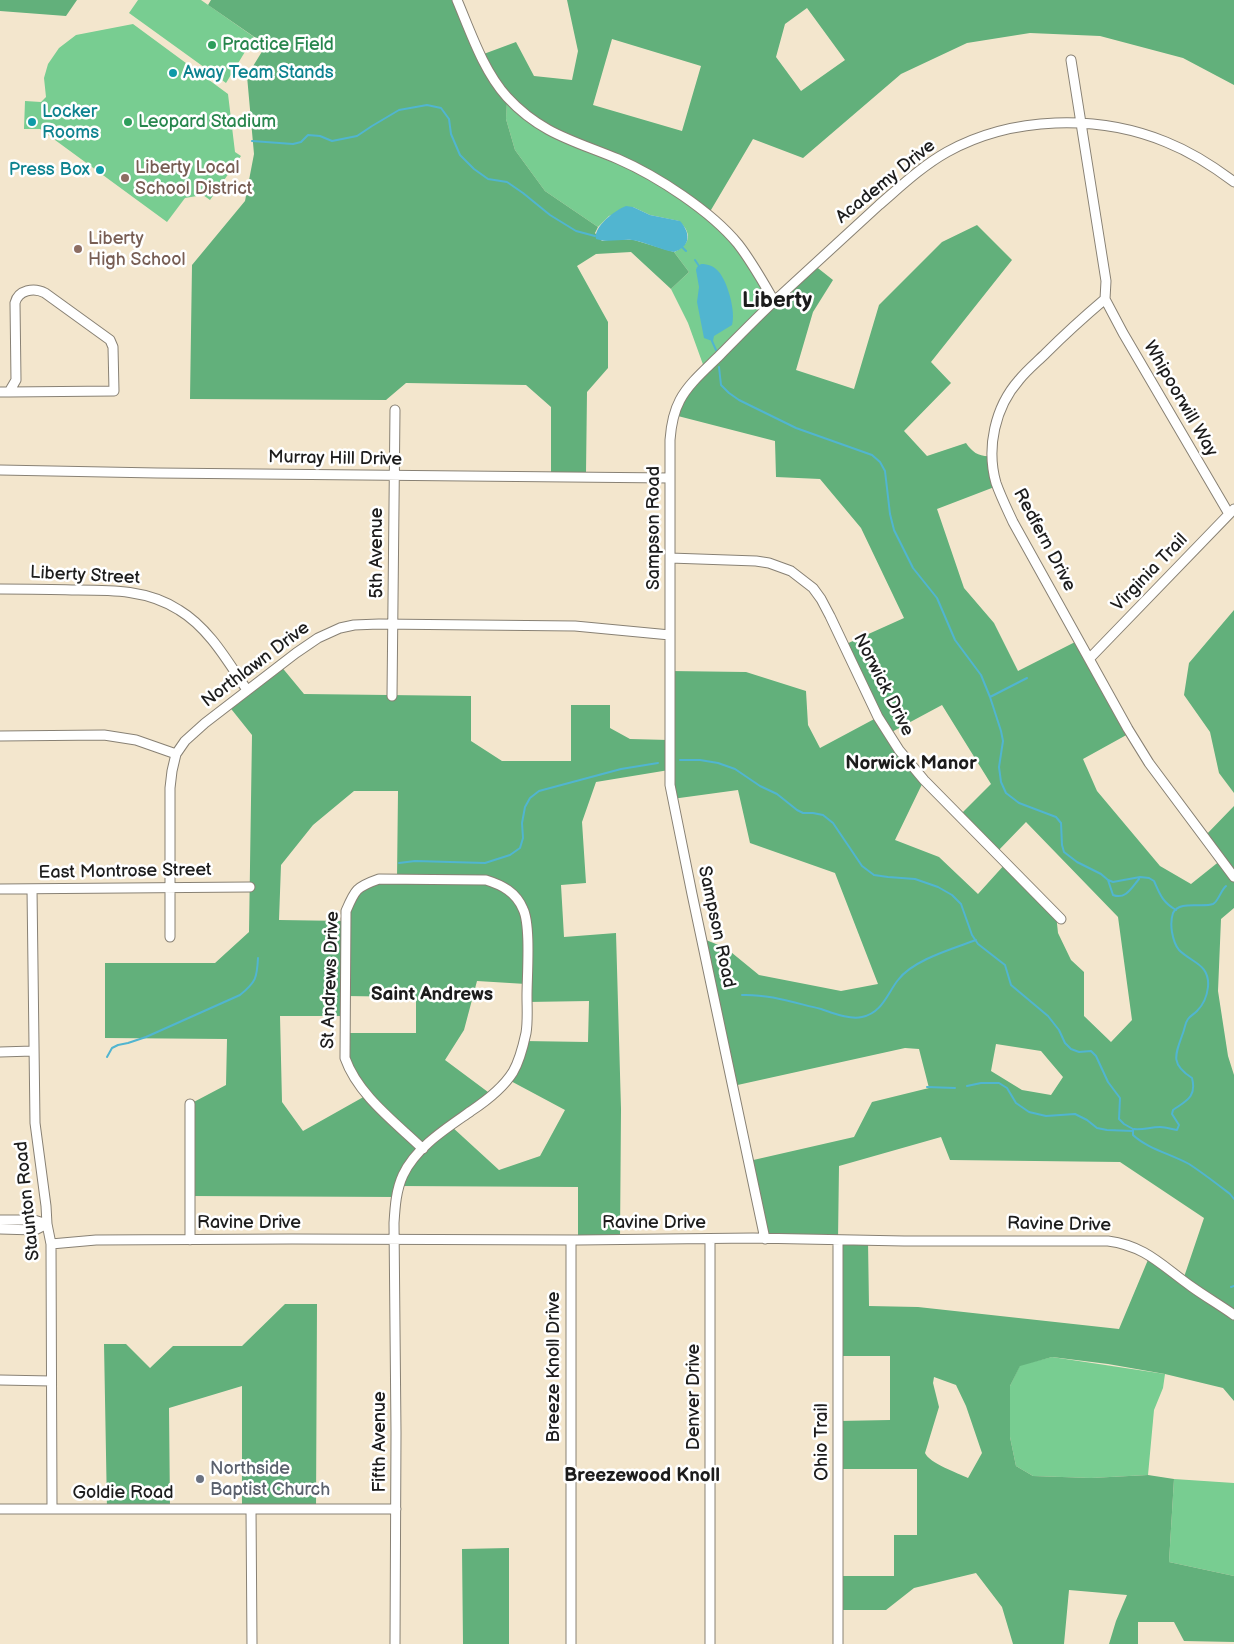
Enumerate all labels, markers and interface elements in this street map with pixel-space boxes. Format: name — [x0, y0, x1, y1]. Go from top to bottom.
place label: Practice Field — [222, 34, 334, 56]
marker: Practice Field — [206, 39, 218, 51]
place label: Away Team Stands — [183, 62, 334, 84]
marker: Away Team Stands — [167, 67, 179, 79]
place label: Locker Rooms — [42, 101, 99, 144]
place label: Leopard Stadium — [138, 111, 276, 133]
marker: Locker Rooms — [26, 116, 38, 128]
marker: Leopard Stadium — [122, 116, 134, 128]
street label: Academy Drive — [832, 135, 940, 229]
place label: Liberty Local School District — [135, 157, 252, 200]
place label: Press Box — [9, 159, 90, 181]
marker: Press Box — [94, 164, 106, 176]
marker: Liberty Local School District — [119, 172, 131, 184]
place label: Liberty High School — [88, 228, 185, 270]
marker: Liberty High School — [72, 243, 84, 255]
district label: Liberty — [742, 288, 812, 314]
street label: Whipoorwill Way — [1138, 337, 1222, 461]
street label: Murray Hill Drive — [268, 447, 402, 471]
street label: Sampson Road — [643, 466, 665, 590]
street label: Redfern Drive — [1008, 485, 1080, 595]
street label: 5th Avenue — [366, 507, 388, 599]
street label: Virginia Trail — [1108, 530, 1192, 616]
street label: Liberty Street — [30, 562, 140, 590]
street label: Northlawn Drive — [198, 617, 314, 713]
street label: Norwick Drive — [848, 630, 918, 740]
district label: Norwick Manor — [845, 753, 977, 775]
street label: East Montrose Street — [38, 860, 212, 884]
street label: Sampson Road — [693, 864, 739, 990]
street label: St Andrews Drive — [318, 911, 344, 1049]
district label: Saint Andrews — [371, 984, 493, 1006]
street label: Staunton Road — [11, 1140, 45, 1262]
street label: Ravine Drive — [197, 1212, 301, 1234]
street label: Ravine Drive — [602, 1212, 706, 1234]
street label: Ravine Drive — [1007, 1213, 1111, 1237]
street label: Breeze Knoll Drive — [543, 1292, 565, 1442]
street label: Denver Drive — [683, 1344, 705, 1450]
street label: Fifth Avenue — [369, 1391, 391, 1493]
street label: Ohio Trail — [811, 1403, 833, 1481]
place label: Northside Baptist Church — [210, 1458, 330, 1500]
district label: Breezewood Knoll — [564, 1465, 720, 1487]
marker: Northside Baptist Church — [194, 1473, 206, 1485]
street label: Goldie Road — [72, 1482, 174, 1504]

